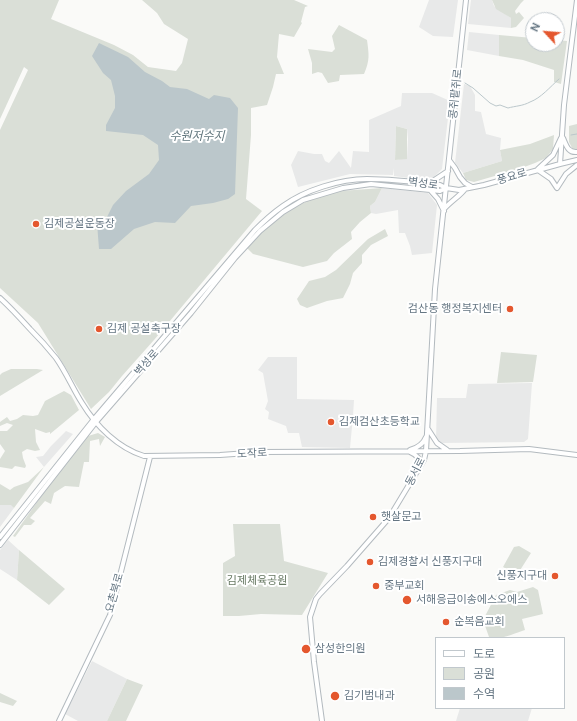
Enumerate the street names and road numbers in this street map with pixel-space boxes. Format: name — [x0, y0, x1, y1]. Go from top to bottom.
street label: 콩쥐팥쥐로 — [447, 68, 465, 120]
street label: 풍요로 — [496, 166, 528, 188]
street label: 벽성로 — [407, 175, 439, 193]
street label: 벽성로 — [132, 347, 162, 379]
street label: 도작로 — [236, 447, 268, 461]
street label: 동서로 — [403, 455, 429, 489]
street label: 요촌북로 — [103, 572, 127, 614]

